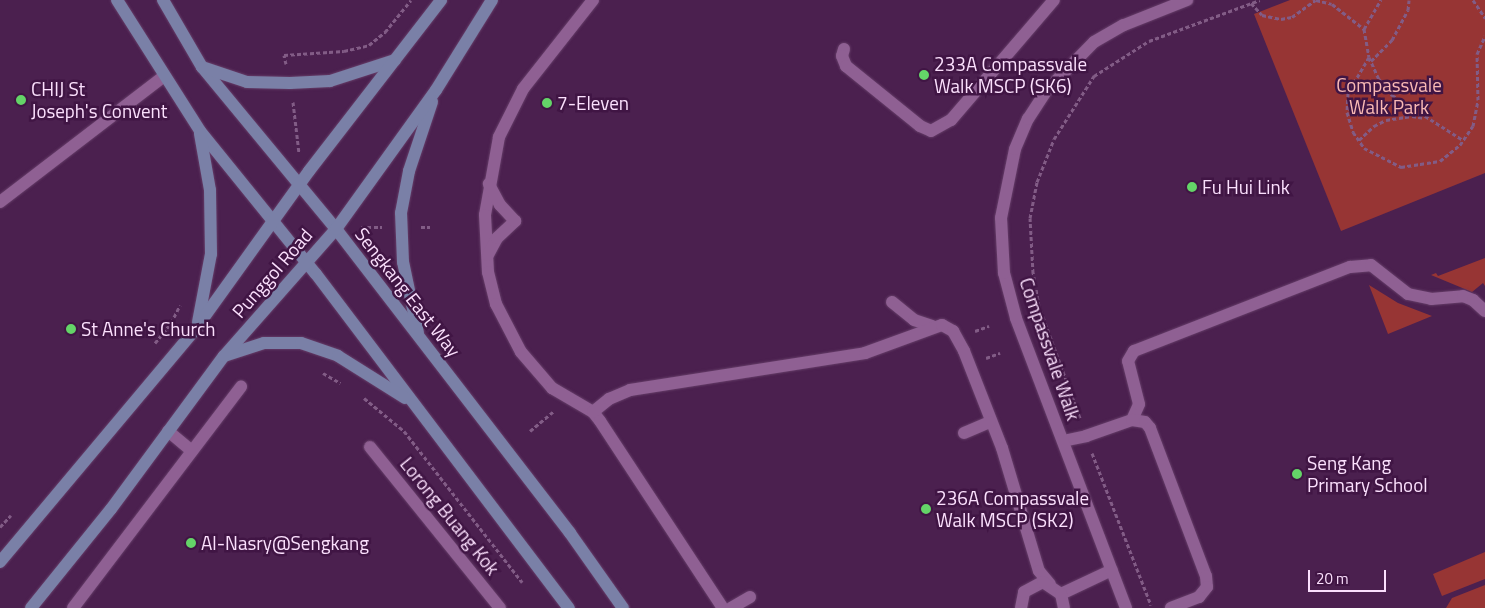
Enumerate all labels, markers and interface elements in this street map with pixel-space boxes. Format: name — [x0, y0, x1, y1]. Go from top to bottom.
place label: 233A Compassvale Walk MSCP (SK6) — [934, 53, 1087, 97]
marker: 233A Compassvale Walk MSCP (SK6) — [918, 69, 930, 81]
park label: Compassvale Walk Park — [1336, 74, 1442, 118]
place label: CHIJ St Joseph's Convent — [31, 78, 167, 122]
place label: 7-Eleven — [557, 92, 629, 114]
marker: CHIJ St Joseph's Convent — [15, 94, 27, 106]
marker: 7-Eleven — [541, 97, 553, 109]
place label: Fu Hui Link — [1202, 176, 1290, 198]
marker: Fu Hui Link — [1186, 181, 1198, 193]
street label: Sengkang East Way — [351, 223, 465, 361]
street label: Punggol Road — [227, 224, 317, 322]
street label: Compassvale Walk — [1015, 275, 1085, 423]
place label: St Anne's Church — [81, 318, 215, 340]
marker: St Anne's Church — [65, 323, 77, 335]
place label: Seng Kang Primary School — [1307, 452, 1428, 496]
street label: Lorong Buang Kok — [396, 453, 504, 579]
marker: Seng Kang Primary School — [1291, 468, 1303, 480]
place label: 236A Compassvale Walk MSCP (SK2) — [936, 487, 1089, 531]
marker: 236A Compassvale Walk MSCP (SK2) — [920, 503, 932, 515]
place label: Al-Nasry@Sengkang — [201, 532, 369, 554]
marker: Al-Nasry@Sengkang — [185, 537, 197, 549]
scale bar — [1310, 560, 1388, 592]
text: 20 m — [1316, 567, 1349, 590]

